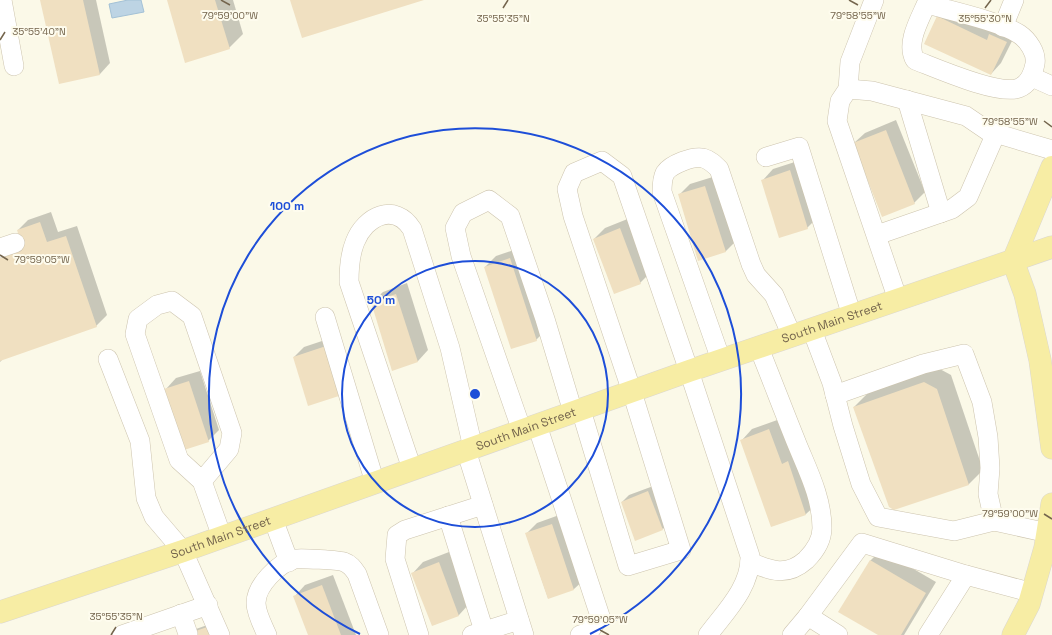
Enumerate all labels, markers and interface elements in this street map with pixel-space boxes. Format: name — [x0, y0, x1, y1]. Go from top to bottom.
text: 79°59'00"W — [202, 9, 258, 22]
text: 79°58'55"W — [830, 9, 886, 22]
text: 35°55'35"N — [476, 12, 530, 25]
text: 35°55'30"N — [958, 12, 1012, 25]
text: 35°55'40"N — [12, 25, 66, 38]
text: 79°58'55"W — [982, 115, 1038, 128]
text: 100 m — [270, 198, 304, 214]
text: 79°59'05"W — [14, 253, 70, 266]
text: 50 m — [367, 292, 395, 308]
street label: South Main Street — [779, 298, 884, 347]
centre of rings — [468, 387, 482, 401]
street label: South Main Street — [474, 404, 578, 454]
text: 79°59'00"W — [982, 507, 1038, 520]
street label: South Main Street — [168, 512, 273, 563]
text: 35°55'35"N — [89, 610, 143, 623]
text: 79°59'05"W — [572, 613, 628, 626]

